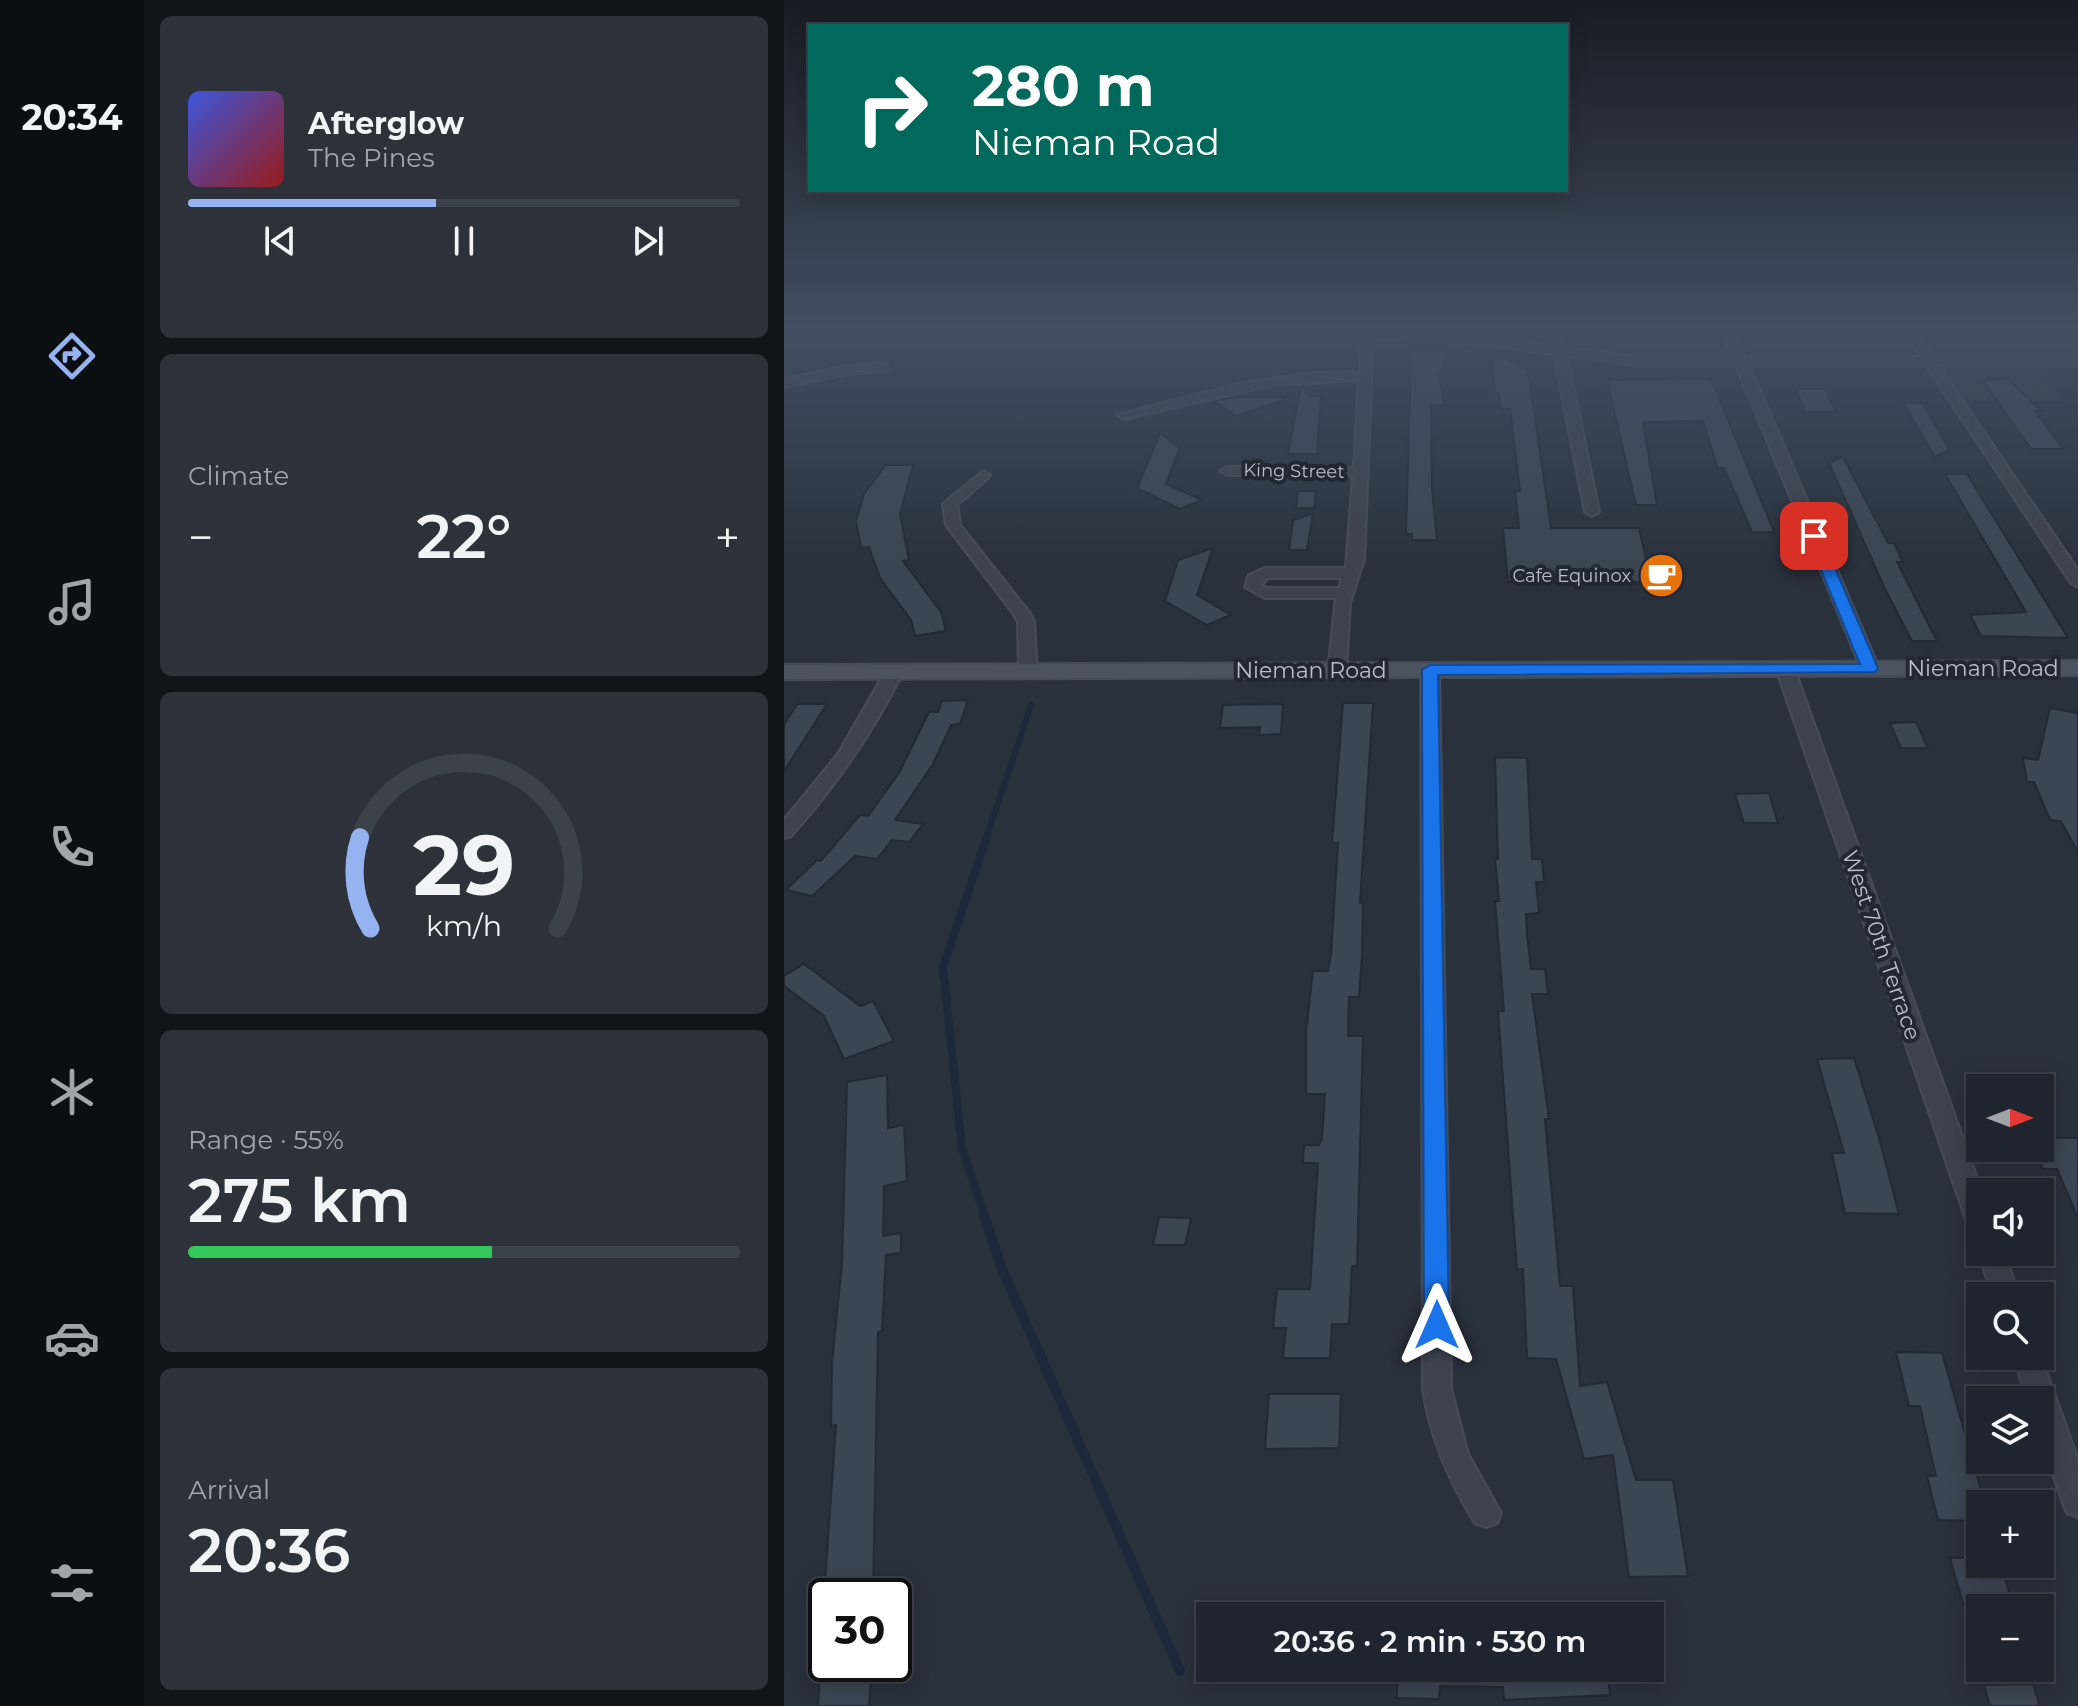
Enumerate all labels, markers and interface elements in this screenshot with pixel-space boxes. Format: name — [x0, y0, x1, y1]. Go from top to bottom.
text: 280 m — [972, 52, 1155, 120]
icon: right — [840, 56, 944, 160]
text: 20:34 — [21, 95, 123, 139]
text: Afterglow — [308, 105, 464, 142]
text: Nieman Road — [972, 120, 1220, 164]
text: The Pines — [308, 142, 435, 174]
icon: previous — [258, 219, 302, 263]
icon: pause — [442, 219, 486, 263]
icon: next — [626, 219, 670, 263]
icon: directions — [44, 328, 100, 384]
street label: King Street — [1243, 459, 1345, 483]
text: Climate — [188, 460, 289, 492]
text: 22° — [417, 500, 511, 573]
pin — [1780, 502, 1848, 570]
text: − — [188, 510, 213, 564]
text: + — [715, 510, 740, 564]
icon: arrive — [1792, 514, 1836, 558]
cafe icon: Cafe Equinox — [1638, 552, 1686, 600]
place label: Cafe Equinox — [1512, 565, 1631, 587]
icon: music — [44, 574, 100, 630]
street label: Nieman Road — [1907, 655, 2059, 682]
street label: Nieman Road — [1235, 657, 1387, 684]
text: 29 — [413, 814, 515, 916]
icon: phone — [44, 819, 100, 875]
street label: West 70th Terrace — [1836, 847, 1927, 1043]
text: km/h — [426, 908, 502, 943]
icon: climate — [44, 1064, 100, 1120]
north arrow — [1966, 1074, 2054, 1162]
map controls — [1966, 1074, 2054, 1682]
text: Range · 55% — [188, 1124, 344, 1156]
text: 275 km — [188, 1164, 411, 1237]
button: sound — [1966, 1178, 2054, 1266]
button: search — [1966, 1282, 2054, 1370]
position arrow — [1395, 1283, 1479, 1367]
icon: car — [44, 1310, 100, 1366]
button: layers — [1966, 1386, 2054, 1474]
text: Arrival — [188, 1474, 270, 1506]
button: + — [1966, 1490, 2054, 1578]
text: 20:36 — [188, 1514, 350, 1587]
icon: filters — [44, 1555, 100, 1611]
speed limit sign: 30 — [808, 1578, 912, 1682]
button: − — [1966, 1594, 2054, 1682]
text: 20:36 · 2 min · 530 m — [1274, 1623, 1586, 1660]

